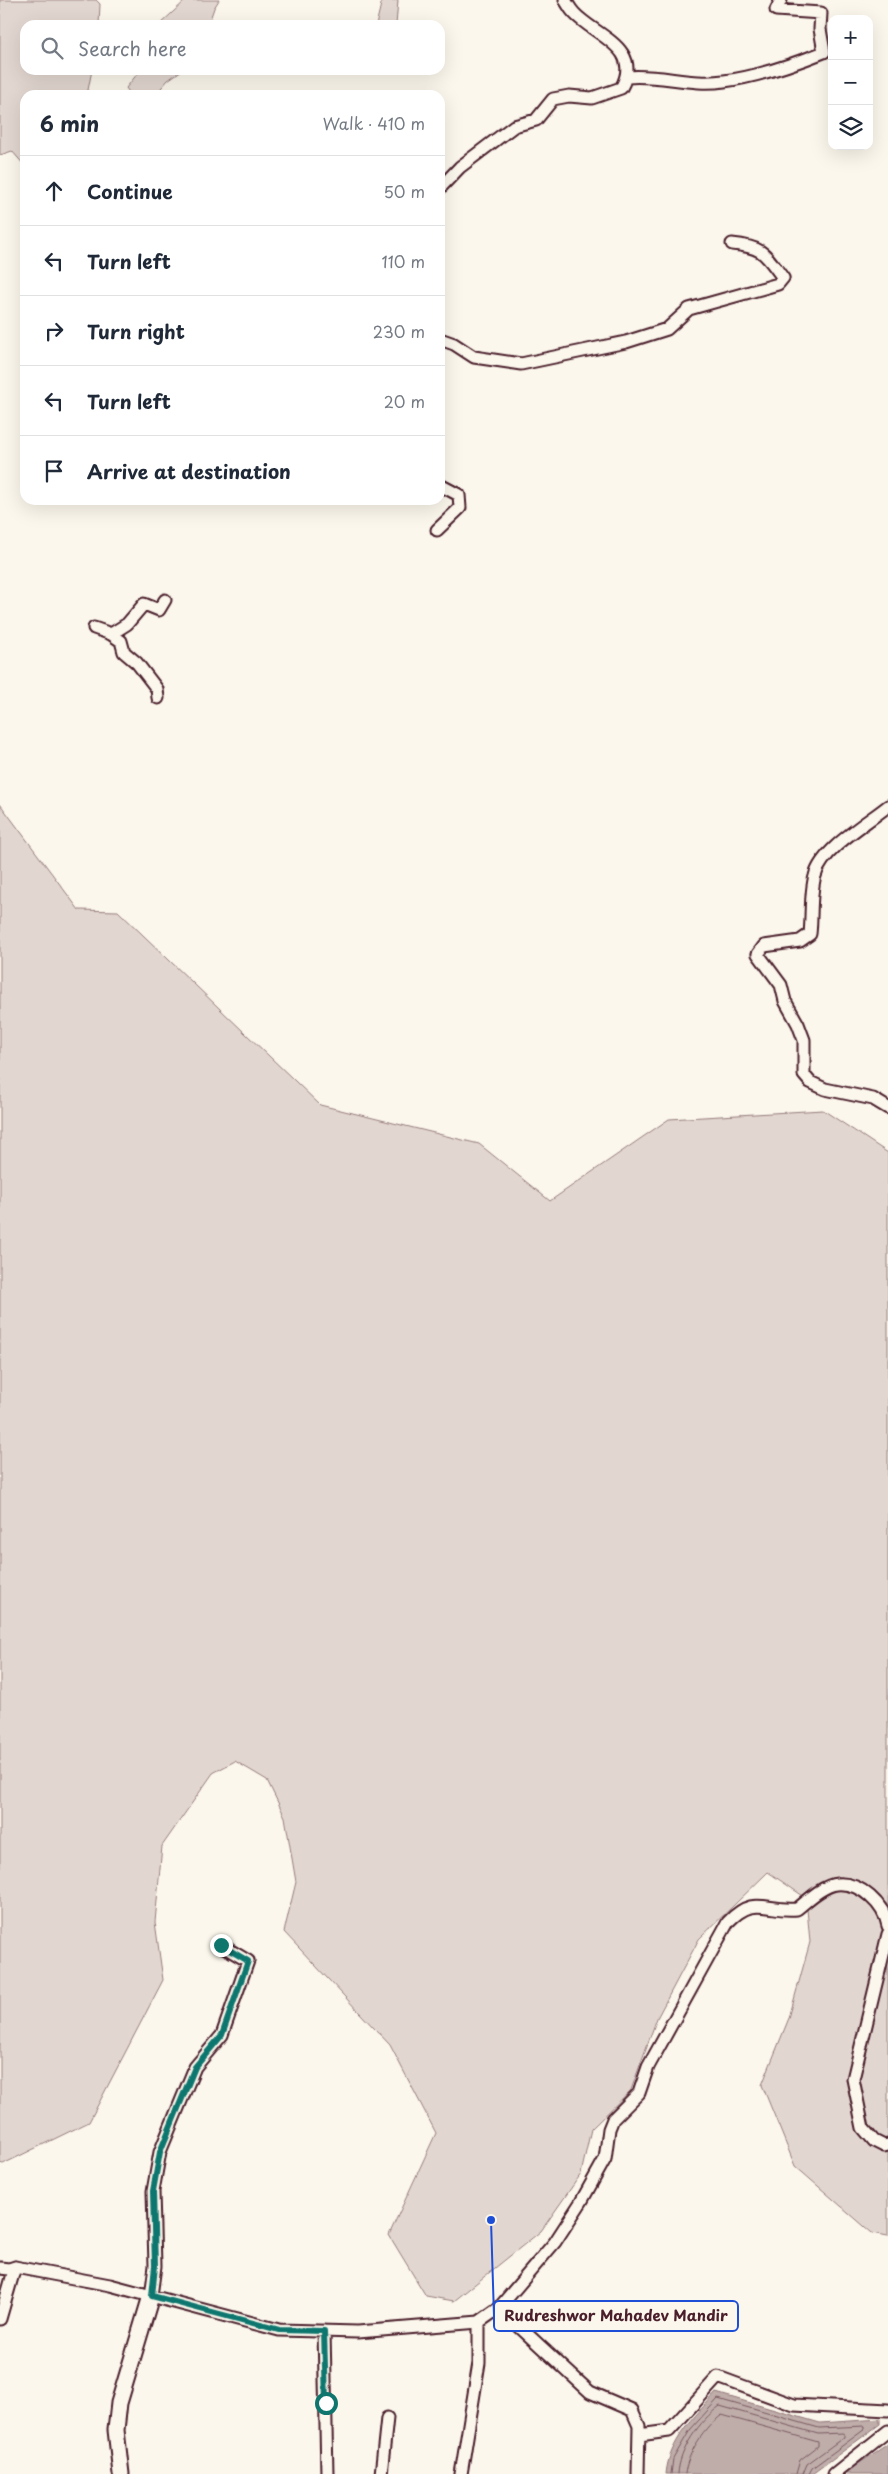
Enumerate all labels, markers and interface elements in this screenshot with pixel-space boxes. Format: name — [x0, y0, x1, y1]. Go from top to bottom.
map controls — [828, 15, 873, 150]
button: + — [828, 15, 873, 60]
search box — [20, 20, 445, 75]
icon: search — [38, 34, 66, 62]
text: Search here — [78, 34, 187, 62]
button: − — [828, 60, 873, 105]
button: layers — [828, 105, 873, 150]
text: 6 min — [40, 107, 99, 139]
text: Walk · 410 m — [323, 111, 425, 135]
icon: ahead — [40, 177, 68, 205]
text: Continue — [87, 177, 173, 205]
text: 50 m — [384, 179, 425, 203]
icon: left — [40, 247, 68, 275]
text: Turn left — [87, 247, 171, 275]
text: 110 m — [382, 249, 425, 273]
icon: right — [40, 317, 68, 345]
text: Turn right — [87, 317, 185, 345]
text: 230 m — [373, 319, 425, 343]
icon: left — [40, 387, 68, 415]
text: Turn left — [87, 387, 171, 415]
text: 20 m — [384, 389, 425, 413]
icon: arrive — [40, 457, 68, 485]
text: Arrive at destination — [87, 457, 291, 485]
route end — [210, 1934, 233, 1957]
callout: Rudreshwor Mahadev Mandir — [494, 2301, 738, 2331]
text: Rudreshwor Mahadev Mandir — [504, 2303, 728, 2326]
route start — [315, 2392, 338, 2415]

